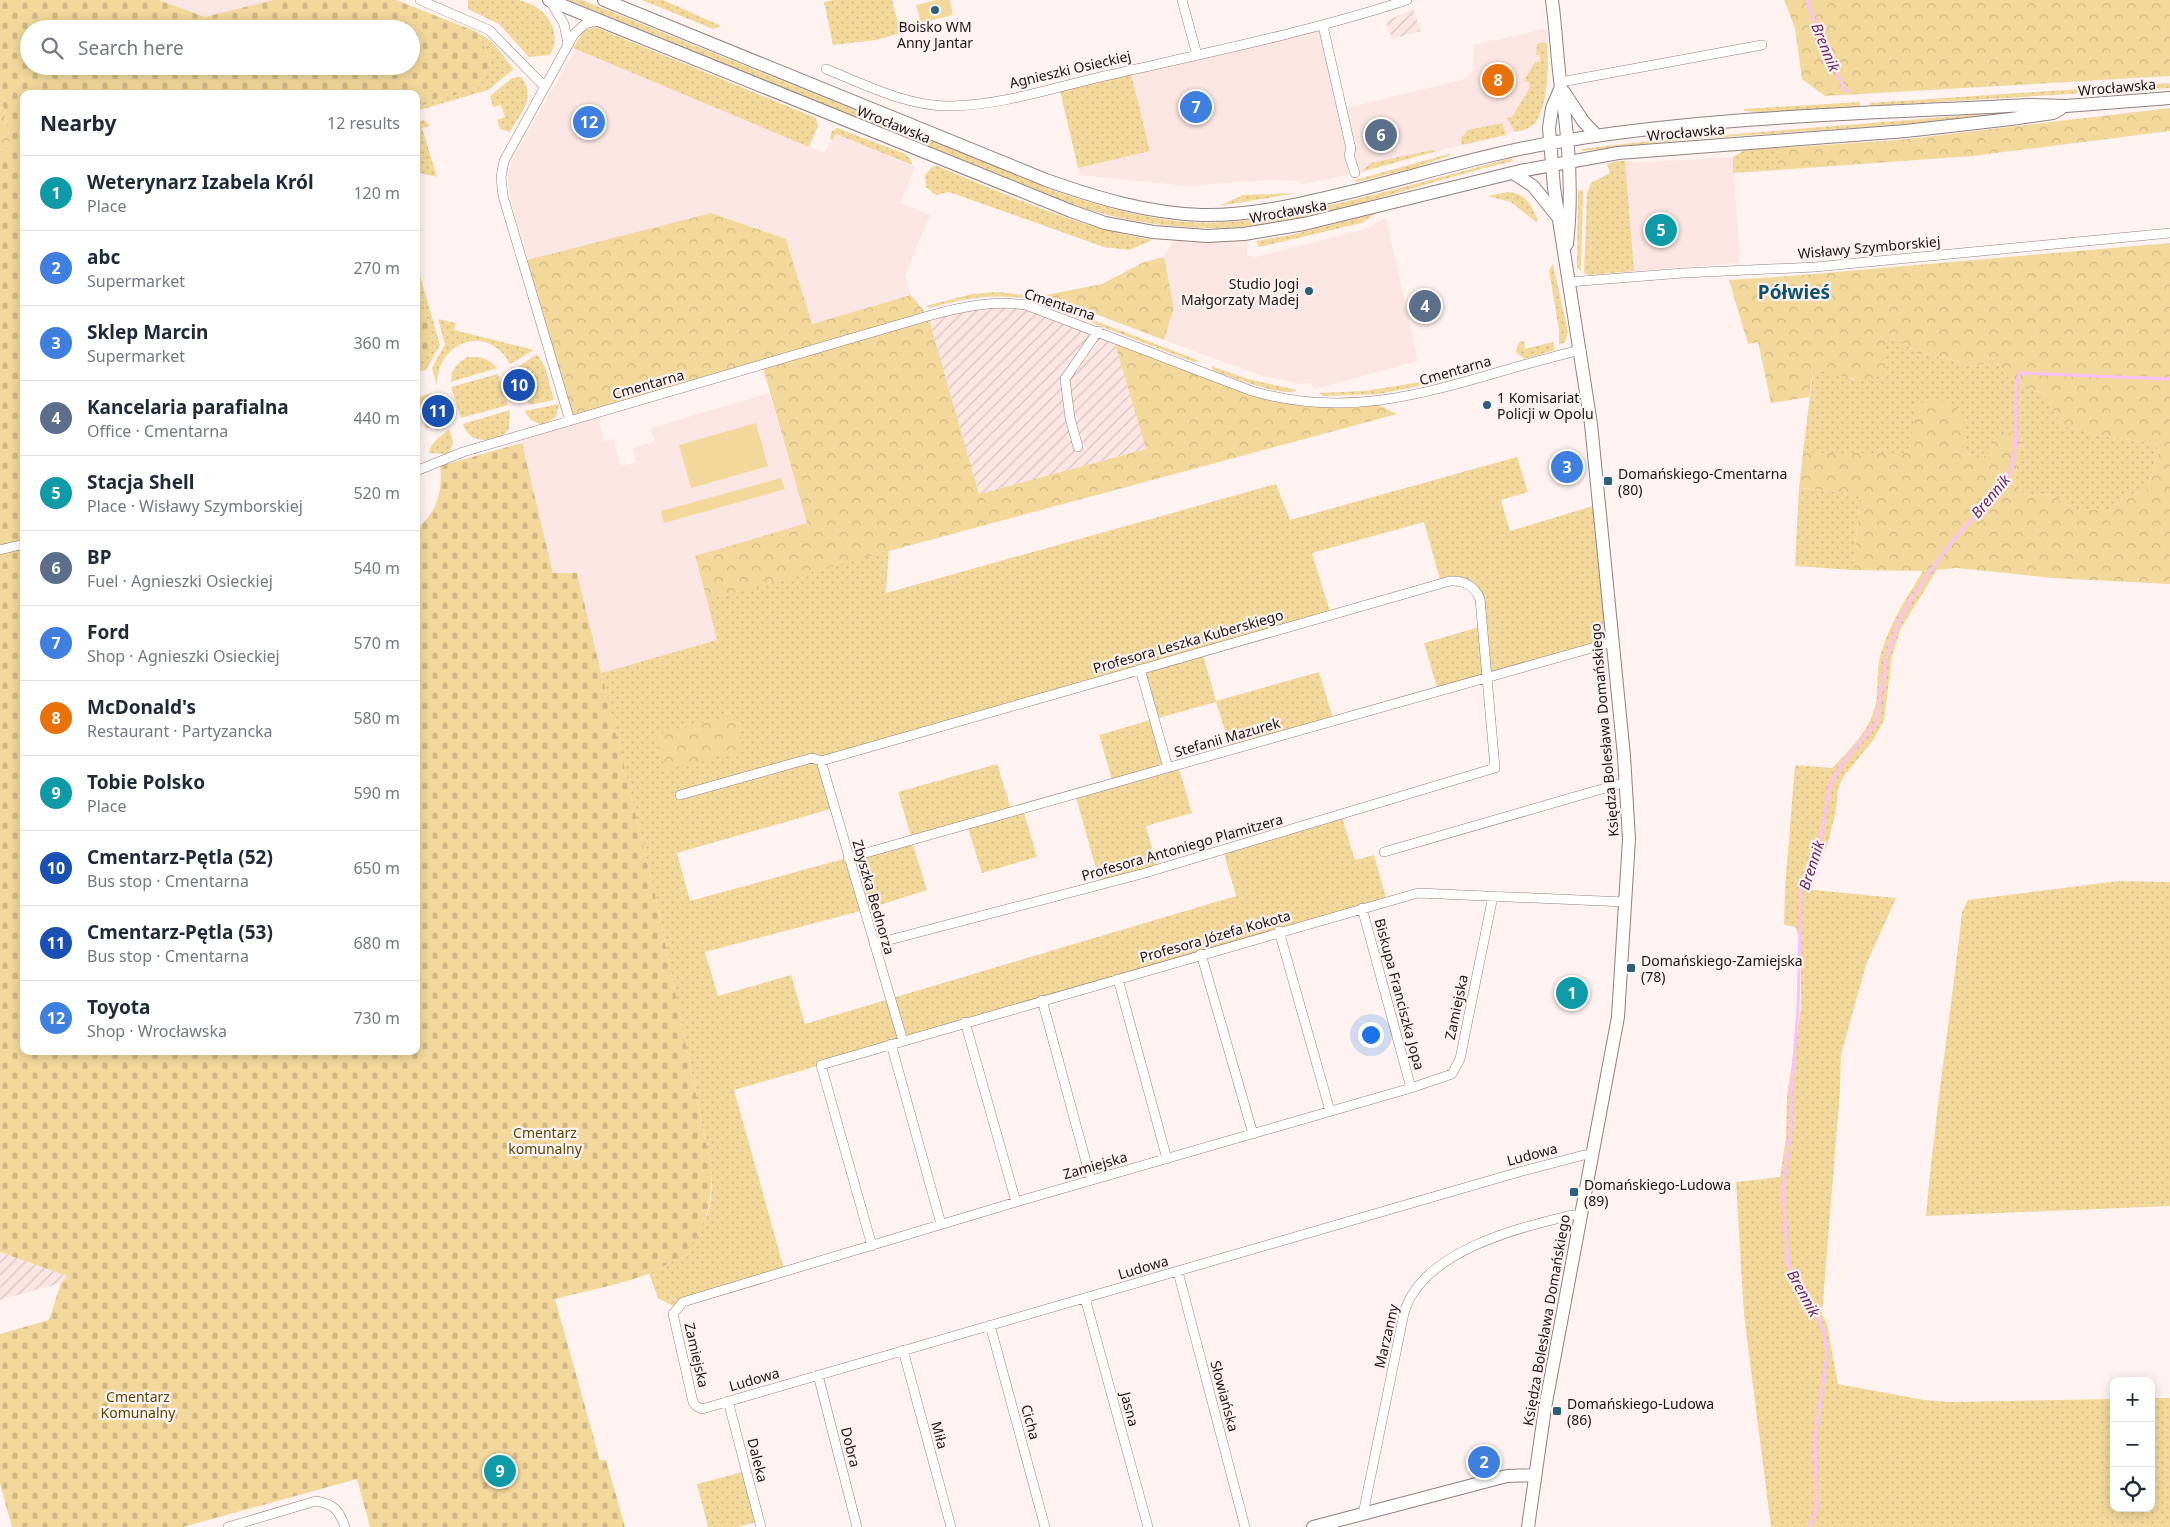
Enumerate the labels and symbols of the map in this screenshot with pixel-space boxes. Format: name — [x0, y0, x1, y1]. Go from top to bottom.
marker: Boisko WM Anny Jantar — [929, 4, 941, 16]
place label: Boisko WM Anny Jantar — [897, 17, 973, 52]
water label: Brennik — [1807, 20, 1845, 75]
street label: Agnieszki Osieckiej — [1007, 46, 1133, 92]
pin: 8 — [1482, 61, 1514, 99]
street label: Wrocławska — [2077, 74, 2157, 100]
pin: 7 — [1180, 88, 1212, 126]
street label: Wrocławska — [854, 101, 934, 147]
pin: 12 — [573, 103, 605, 141]
pin: 6 — [1365, 116, 1397, 154]
street label: Wrocławska — [1646, 119, 1726, 145]
street label: Wrocławska — [1248, 195, 1328, 227]
pin: 5 — [1645, 211, 1677, 249]
street label: Wisławy Szymborskiej — [1797, 231, 1941, 263]
place label: Studio Jogi Małgorzaty Madej — [1181, 274, 1299, 309]
district label: Półwieś — [1758, 279, 1830, 305]
street label: Cmentarna — [1022, 284, 1098, 324]
marker: Studio Jogi Małgorzaty Madej — [1303, 285, 1315, 297]
pin: 4 — [1409, 287, 1441, 325]
street label: Cmentarna — [1417, 351, 1493, 389]
street label: Cmentarna — [610, 365, 686, 403]
pin: 10 — [503, 366, 535, 404]
place label: 1 Komisariat Policji w Opolu — [1497, 388, 1594, 423]
pin: 11 — [422, 392, 454, 430]
marker: 1 Komisariat Policji w Opolu — [1481, 399, 1493, 411]
pin: 3 — [1551, 448, 1583, 486]
place label: Domańskiego-Cmentarna (80) — [1618, 464, 1787, 499]
water label: Brennik — [1966, 470, 2014, 522]
marker: Domańskiego-Cmentarna (80) — [1602, 475, 1614, 487]
street label: Profesora Leszka Kuberskiego — [1091, 605, 1285, 677]
street label: Księdza Bolesława Domańskiego — [1585, 622, 1623, 838]
street label: Stefanii Mazurek — [1172, 713, 1283, 761]
street label: Profesora Antoniego Plamitzera — [1079, 809, 1285, 885]
street label: Zbyszka Bednorza — [849, 837, 899, 957]
water label: Brennik — [1794, 837, 1829, 892]
street label: Profesora Józefa Kokota — [1137, 905, 1293, 967]
street label: Biskupa Franciszka Jopa — [1371, 916, 1429, 1072]
place label: Domańskiego-Zamiejska (78) — [1641, 951, 1803, 986]
marker: Domańskiego-Zamiejska (78) — [1625, 962, 1637, 974]
street label: Zamiejska — [1440, 973, 1472, 1041]
pin: 1 — [1556, 974, 1588, 1012]
your location — [1358, 1022, 1384, 1048]
park label: Cmentarz komunalny — [508, 1123, 583, 1158]
street label: Ludowa — [1505, 1138, 1559, 1170]
street label: Zamiejska — [1061, 1147, 1129, 1183]
place label: Domańskiego-Ludowa (89) — [1584, 1175, 1731, 1210]
marker: Domańskiego-Ludowa (89) — [1568, 1186, 1580, 1198]
street label: Księdza Bolesława Domańskiego — [1518, 1213, 1574, 1427]
street label: Ludowa — [1116, 1251, 1170, 1283]
water label: Brennik — [1783, 1266, 1825, 1321]
street label: Marzanny — [1369, 1301, 1403, 1370]
street label: Zamiejska — [680, 1321, 714, 1389]
street label: Słowiańska — [1206, 1358, 1244, 1434]
street label: Ludowa — [727, 1363, 781, 1395]
park label: Cmentarz Komunalny — [101, 1387, 176, 1422]
street label: Jasna — [1116, 1388, 1144, 1428]
place label: Domańskiego-Ludowa (86) — [1567, 1394, 1714, 1429]
street label: Cicha — [1017, 1402, 1045, 1442]
marker: Domańskiego-Ludowa (86) — [1551, 1405, 1563, 1417]
street label: Miła — [927, 1419, 953, 1451]
street label: Dobra — [837, 1425, 865, 1469]
street label: Daleka — [743, 1436, 773, 1484]
pin: 2 — [1468, 1443, 1500, 1481]
pin: 9 — [484, 1452, 516, 1490]

